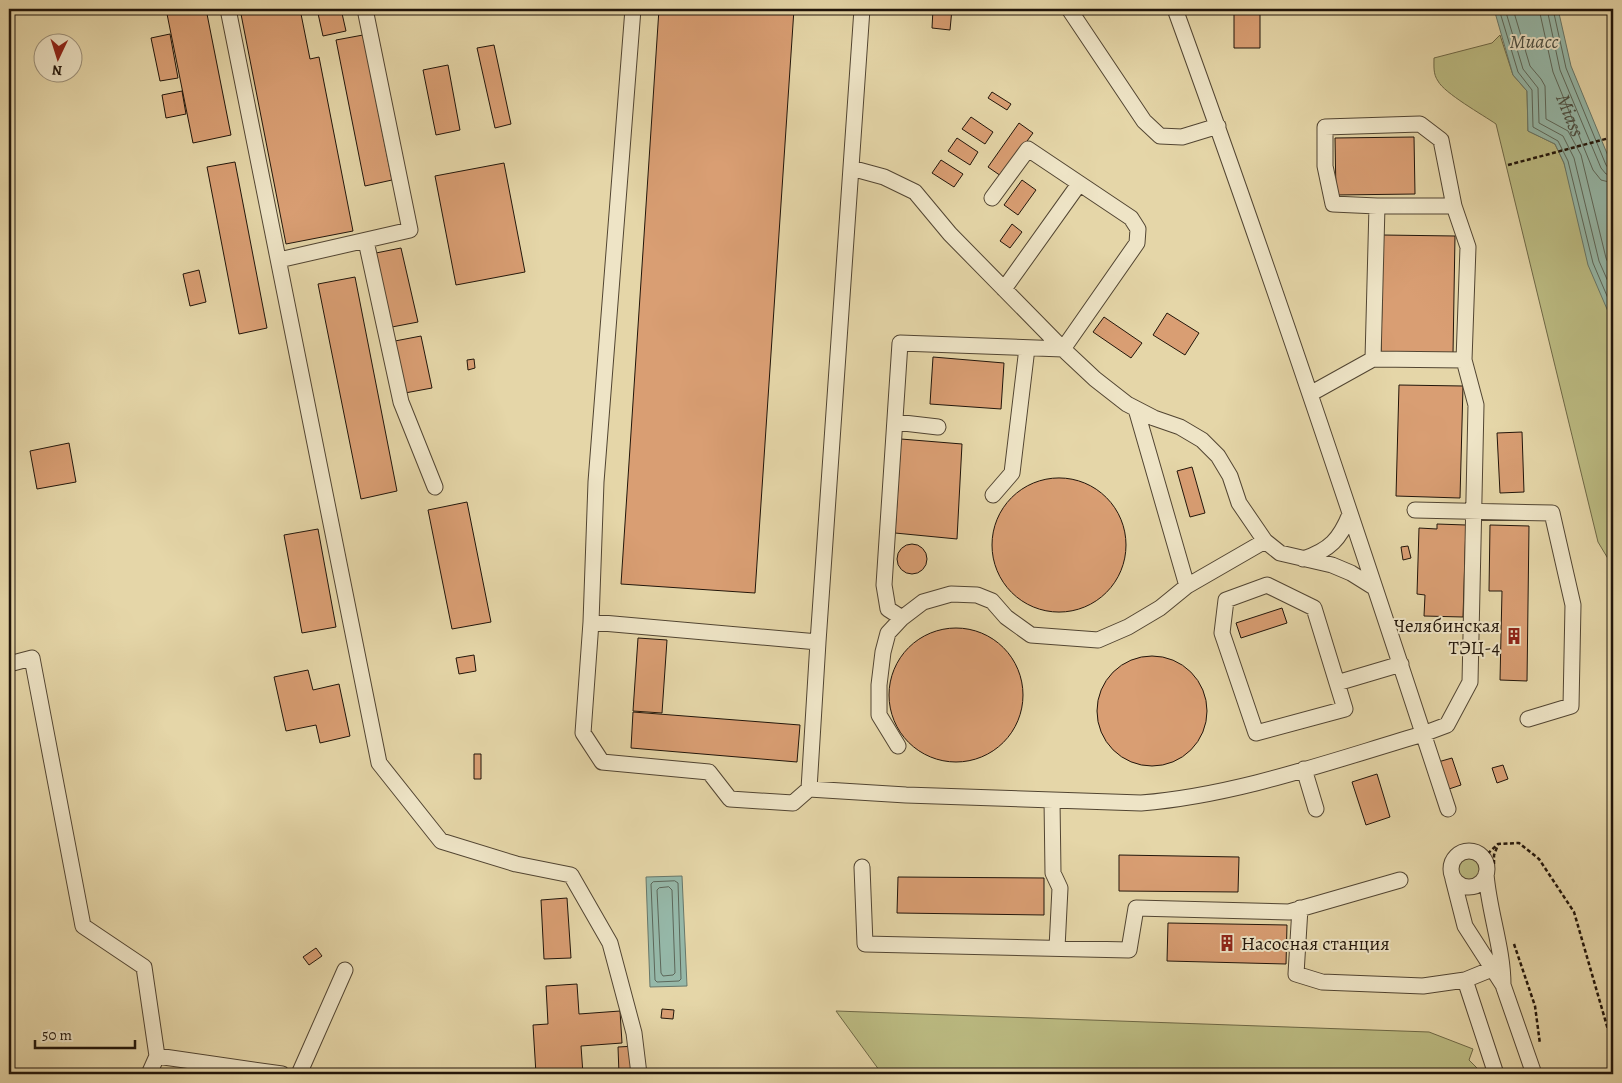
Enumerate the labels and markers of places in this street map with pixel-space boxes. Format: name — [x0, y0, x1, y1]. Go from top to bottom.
place label: Челябинская ТЭЦ-4 — [1394, 613, 1500, 661]
building icon: Челябинская ТЭЦ-4 — [1504, 626, 1524, 646]
place label: Насосная станция — [1241, 931, 1390, 957]
building icon: Насосная станция — [1217, 933, 1237, 953]

